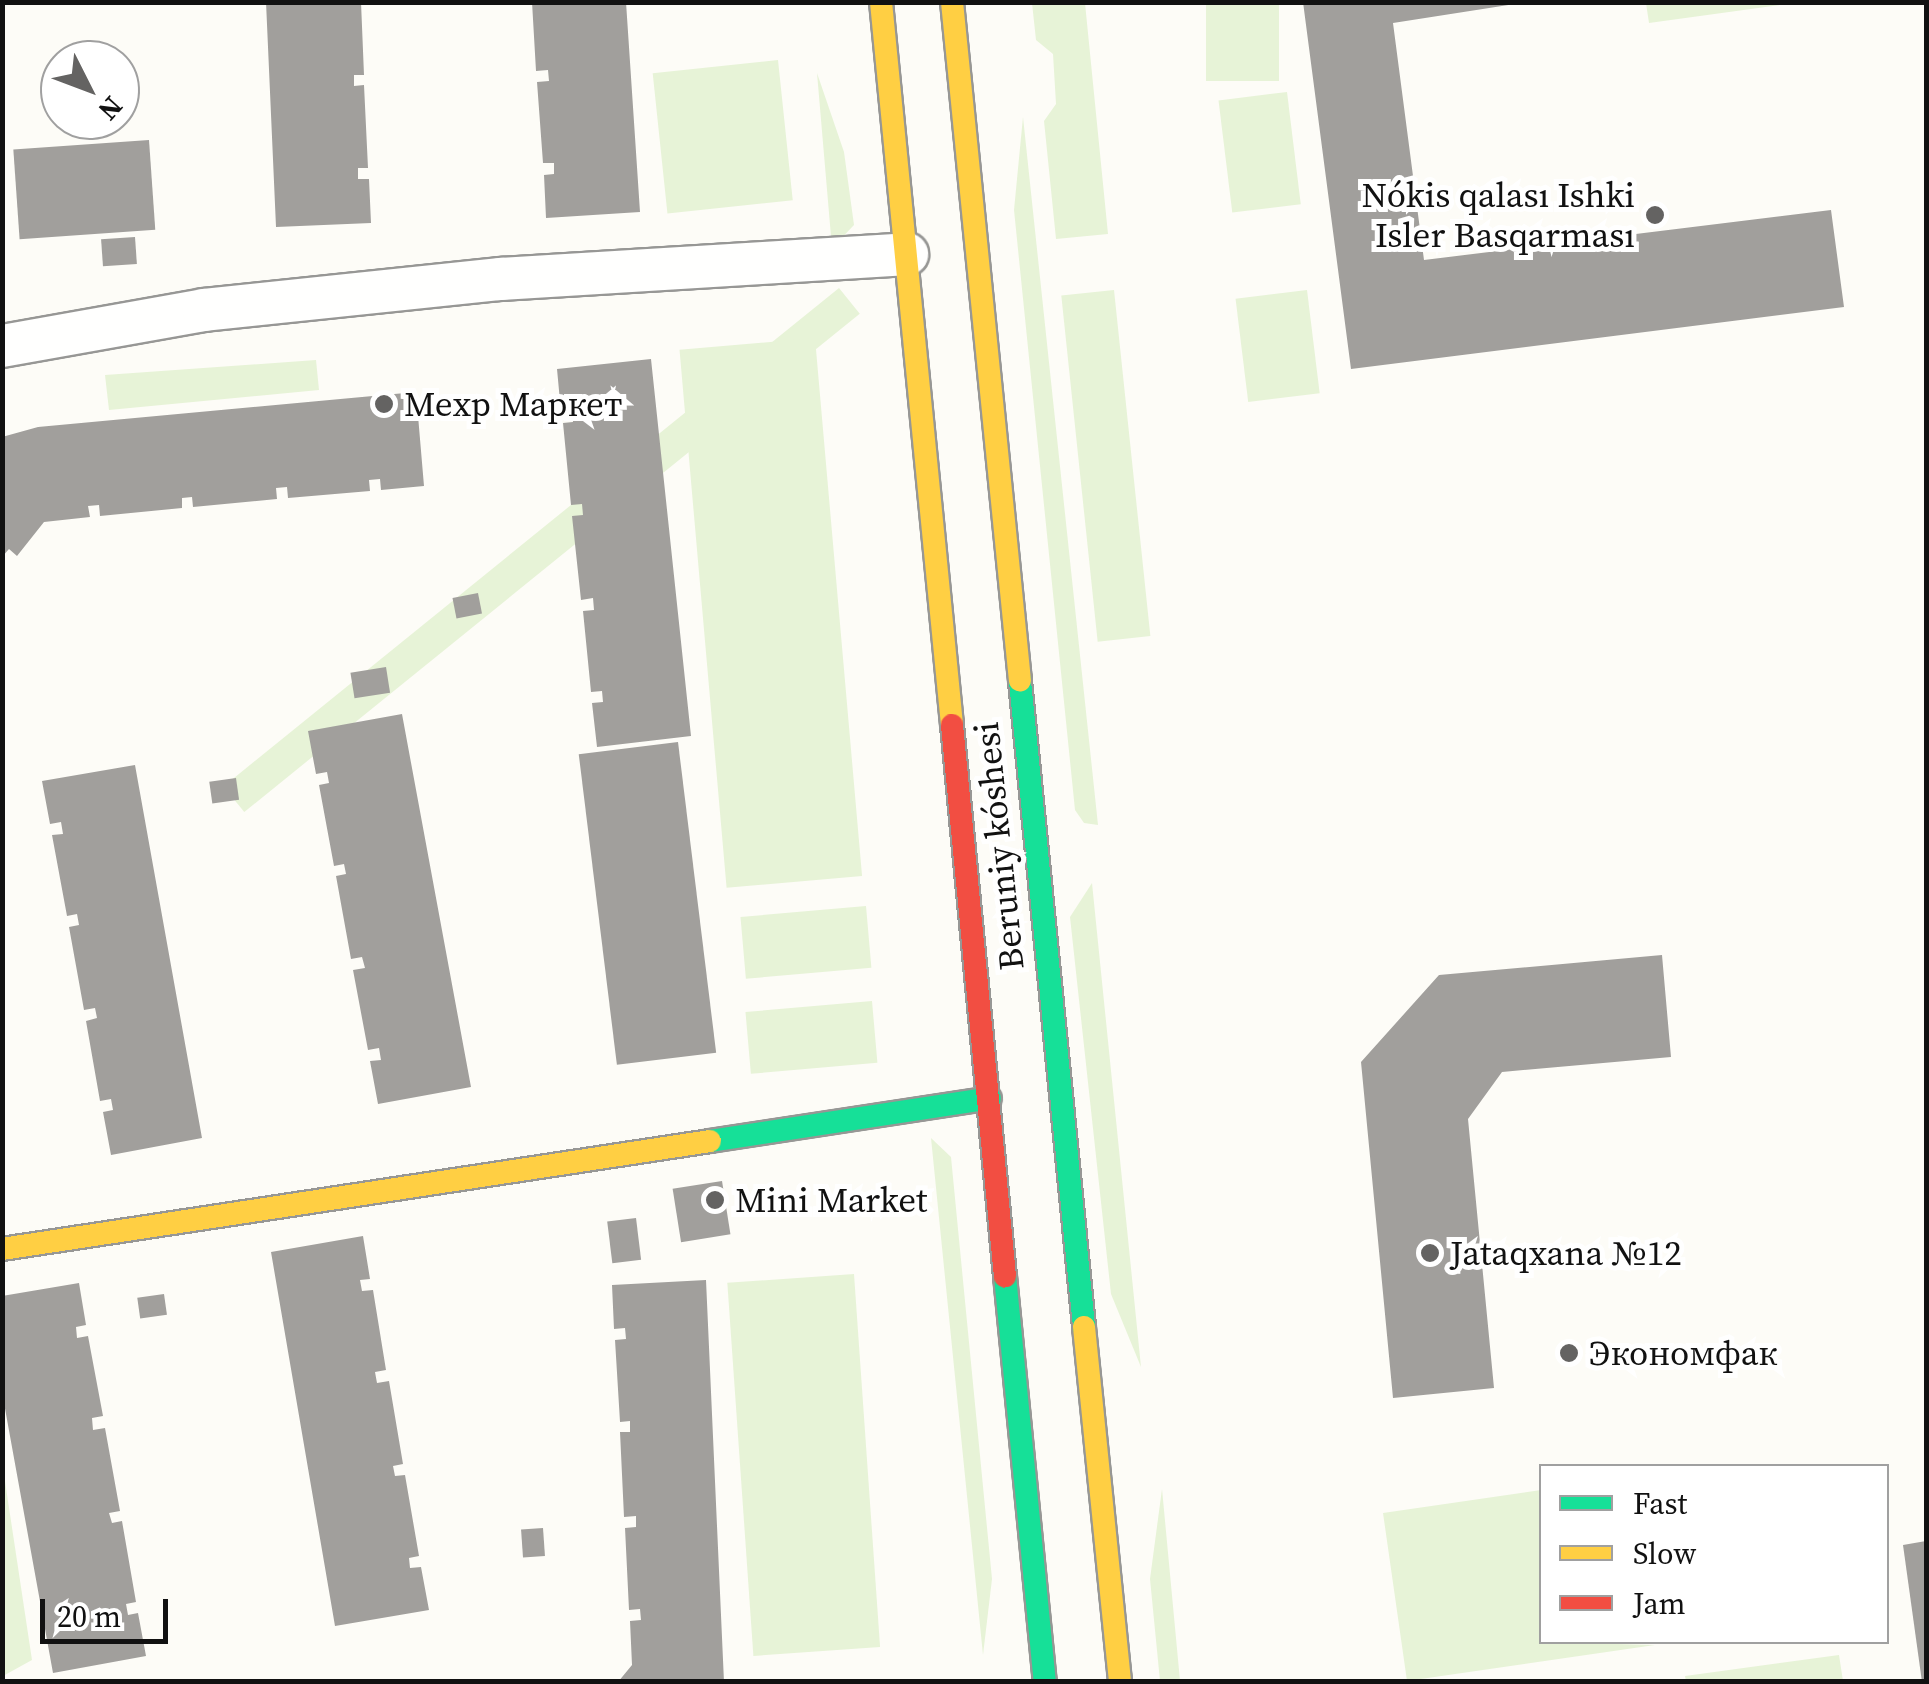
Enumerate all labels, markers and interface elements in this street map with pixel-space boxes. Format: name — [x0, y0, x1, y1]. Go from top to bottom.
north arrow — [40, 40, 140, 140]
text: N — [90, 88, 132, 129]
place label: Nókis qalası Ishki Isler Basqarması — [1362, 174, 1635, 256]
marker: Nókis qalası Ishki Isler Basqarması — [1644, 204, 1666, 226]
place label: Мехр Маркет — [404, 383, 622, 425]
marker: Мехр Маркет — [373, 393, 395, 415]
street label: Beruniy kóshesi — [965, 720, 1033, 972]
place label: Mini Market — [735, 1179, 927, 1221]
marker: Mini Market — [704, 1189, 726, 1211]
place label: Jataqxana №12 — [1450, 1232, 1682, 1274]
marker: Jataqxana №12 — [1419, 1242, 1441, 1264]
place label: Экономфак — [1589, 1332, 1778, 1374]
marker: Экономфак — [1558, 1342, 1580, 1364]
legend — [1539, 1464, 1889, 1644]
text: Fast — [1633, 1483, 1687, 1524]
text: Slow — [1633, 1533, 1696, 1574]
scale bar — [45, 1579, 172, 1641]
text: Jam — [1633, 1583, 1686, 1624]
text: 20 m — [57, 1596, 121, 1637]

